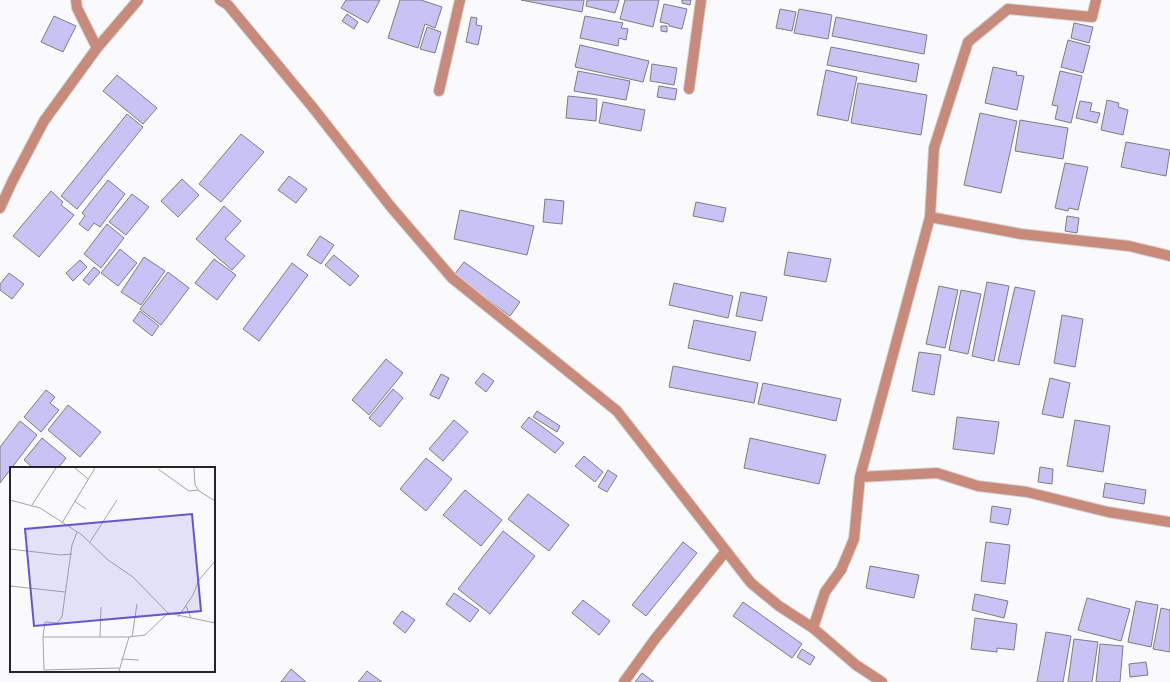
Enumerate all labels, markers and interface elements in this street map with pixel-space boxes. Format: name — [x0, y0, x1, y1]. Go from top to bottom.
inset map — [10, 467, 215, 672]

